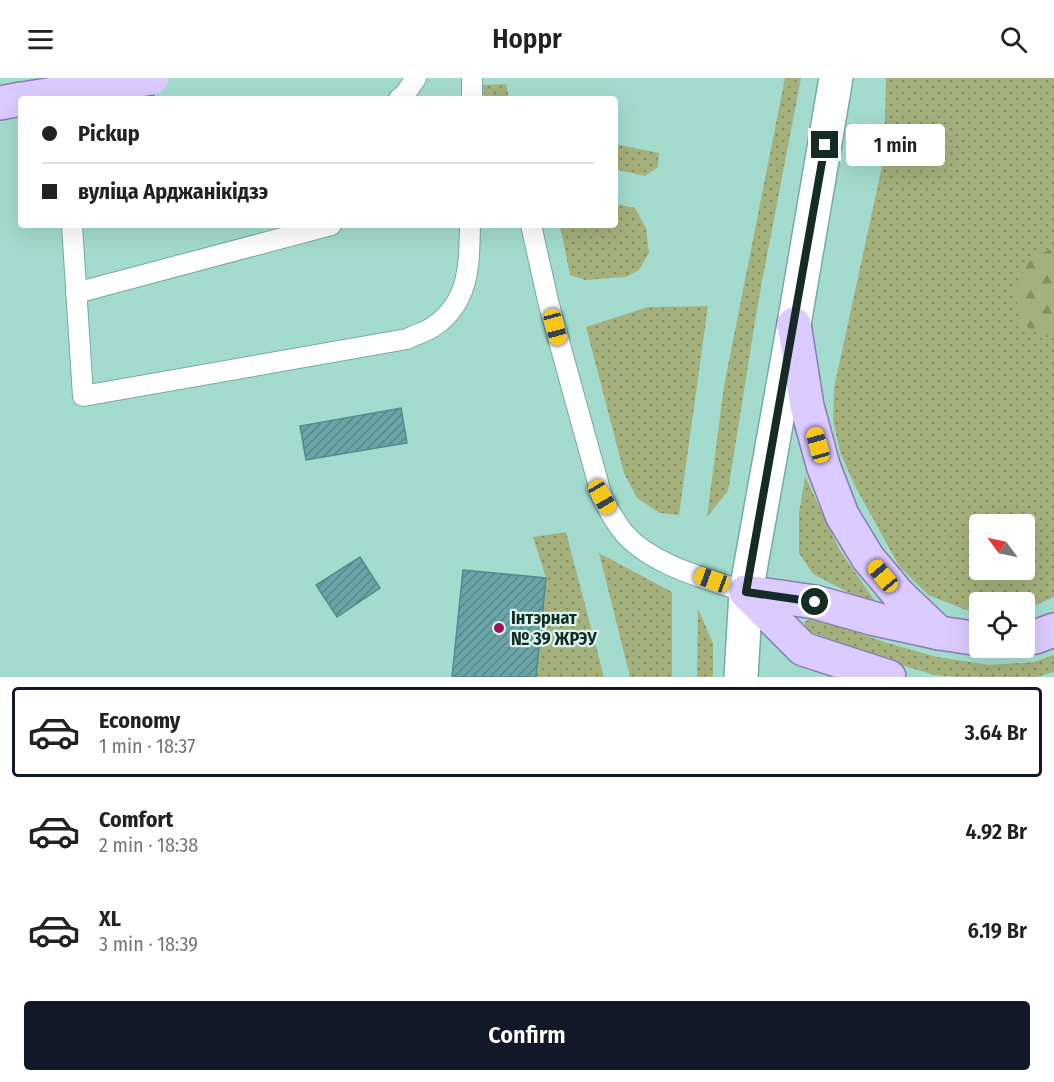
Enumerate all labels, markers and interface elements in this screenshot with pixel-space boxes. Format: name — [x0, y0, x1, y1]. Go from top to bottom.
icon: menu — [24, 23, 57, 56]
text: Hoppr — [492, 23, 562, 55]
icon: search — [997, 23, 1030, 56]
text: Pickup — [78, 120, 140, 147]
callout: 1 min — [846, 124, 945, 166]
route end — [811, 131, 838, 158]
text: 1 min — [874, 133, 917, 157]
text: вуліца Арджанікідзэ — [78, 178, 268, 205]
car — [542, 307, 568, 347]
car — [804, 425, 832, 465]
car — [585, 477, 619, 517]
north arrow — [969, 514, 1035, 580]
map controls — [969, 514, 1035, 658]
car — [865, 556, 901, 596]
car — [692, 565, 732, 595]
route start — [801, 588, 828, 615]
button: locate — [969, 592, 1035, 658]
place label: Інтэрнат № 39 ЖРЭУ — [511, 607, 597, 650]
marker: Інтэрнат № 39 ЖРЭУ — [492, 621, 506, 635]
icon: car — [27, 705, 81, 759]
text: Economy — [99, 707, 180, 734]
text: 3.64 Br — [964, 719, 1027, 746]
text: 1 min · 18:37 — [99, 734, 195, 758]
icon: car — [27, 804, 81, 858]
text: Comfort — [99, 806, 173, 833]
text: 4.92 Br — [965, 818, 1027, 845]
text: 2 min · 18:38 — [99, 833, 198, 857]
icon: car — [27, 903, 81, 957]
text: XL — [99, 905, 121, 932]
text: 6.19 Br — [968, 917, 1027, 944]
text: 3 min · 18:39 — [99, 932, 198, 956]
button: Confirm — [24, 1001, 1030, 1070]

